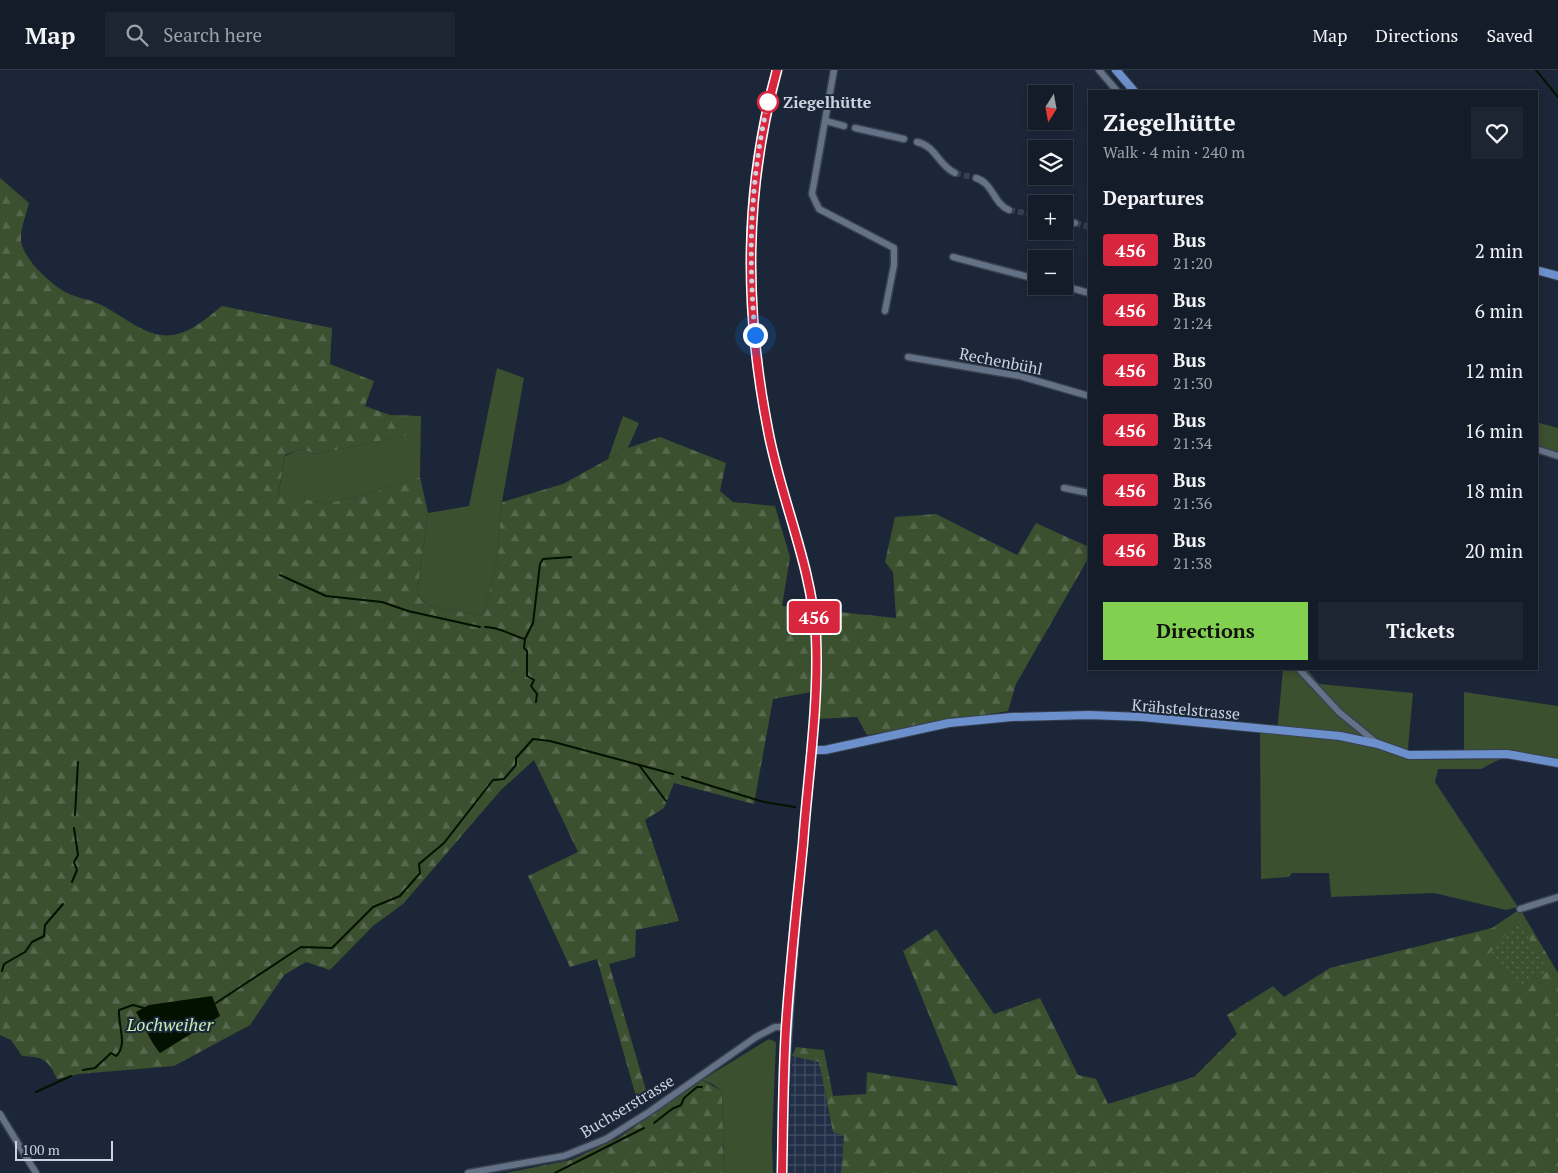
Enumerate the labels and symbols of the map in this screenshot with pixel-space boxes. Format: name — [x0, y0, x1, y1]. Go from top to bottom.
north arrow — [1028, 85, 1072, 130]
marker: Ziegelhütte — [757, 91, 779, 113]
place label: Ziegelhütte — [783, 91, 872, 113]
your location — [743, 323, 768, 348]
street label: Rechenbühl — [957, 342, 1045, 380]
line badge: 456 — [785, 601, 843, 633]
street label: Krähstelstrasse — [1131, 693, 1241, 725]
water label: Lochweiher — [126, 1012, 214, 1036]
street label: Buchserstrasse — [576, 1069, 678, 1143]
scale bar — [15, 1138, 112, 1161]

